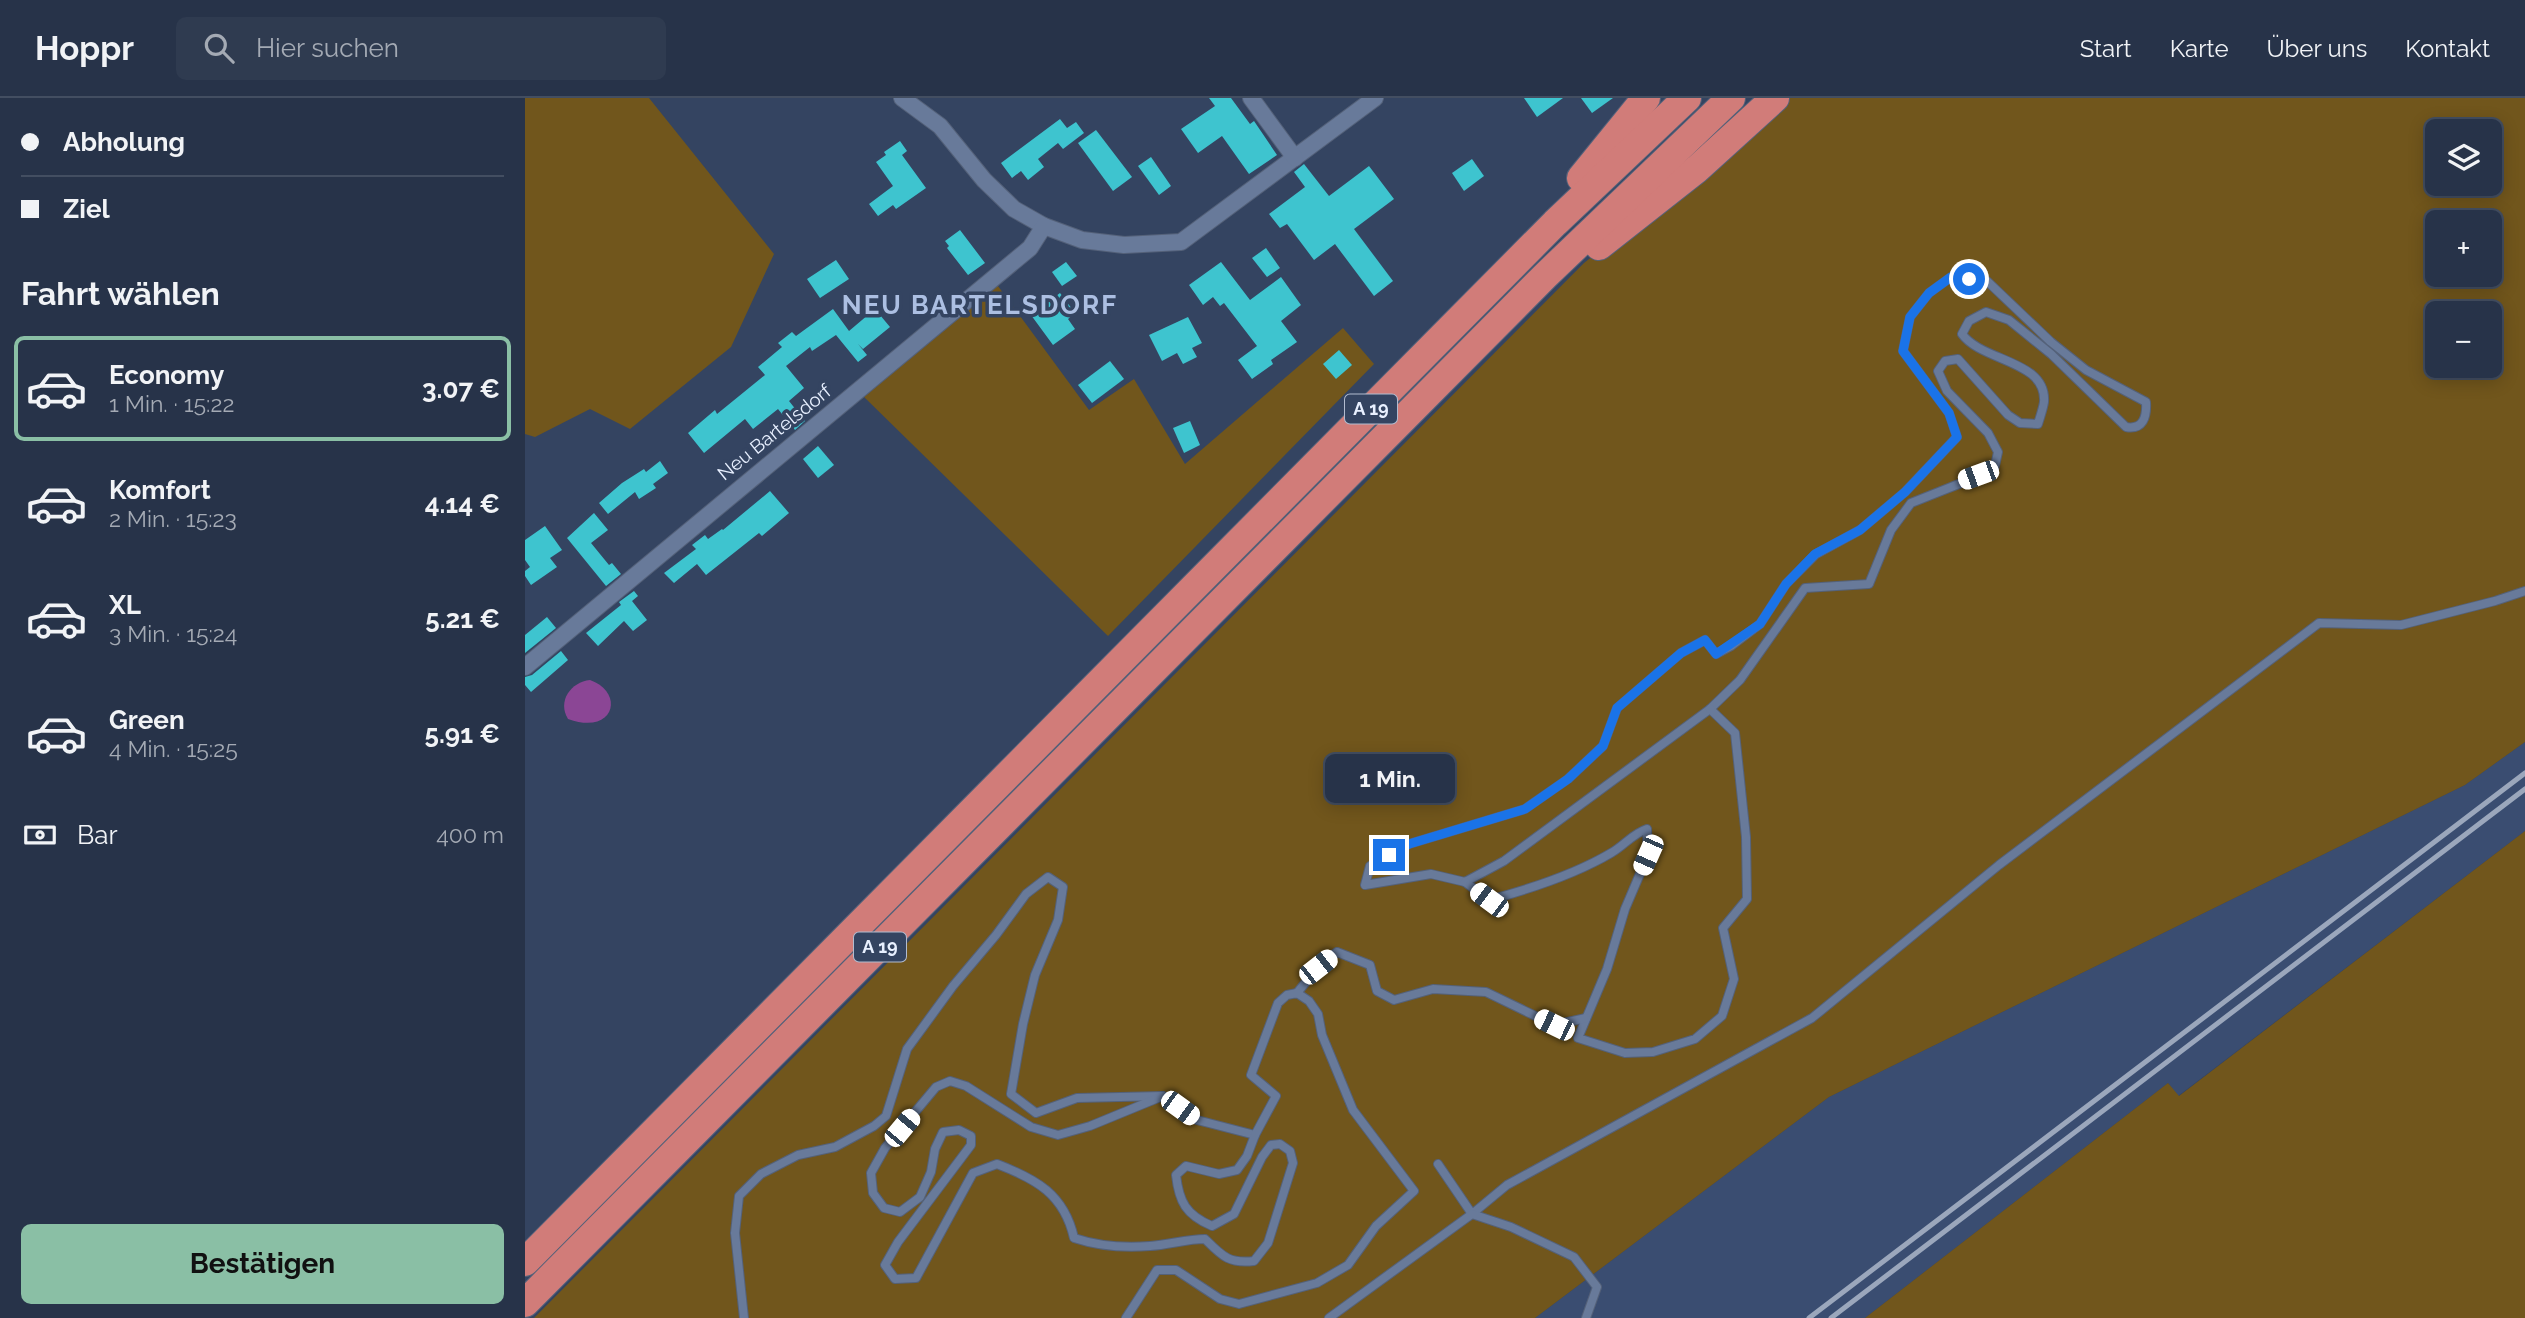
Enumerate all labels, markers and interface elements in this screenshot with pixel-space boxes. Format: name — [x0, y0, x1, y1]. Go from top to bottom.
search box — [176, 17, 666, 80]
text: Hoppr — [35, 29, 134, 68]
icon: search — [200, 29, 238, 67]
text: Hier suchen — [256, 33, 399, 63]
text: Start — [2080, 34, 2132, 63]
text: Karte — [2170, 34, 2229, 63]
text: Über uns — [2267, 34, 2367, 63]
text: Kontakt — [2405, 34, 2490, 63]
map controls — [2425, 119, 2502, 378]
button: layers — [2425, 119, 2502, 196]
text: Abholung — [63, 127, 185, 157]
text: Ziel — [63, 194, 110, 224]
button: + — [2425, 210, 2502, 287]
route start — [1953, 263, 1985, 295]
text: Fahrt wählen — [21, 275, 220, 312]
district label: NEU BARTELSDORF — [842, 290, 1118, 320]
button: − — [2425, 301, 2502, 378]
icon: car — [25, 357, 88, 420]
text: Economy — [109, 360, 224, 390]
text: 3.07 € — [422, 374, 500, 404]
street label: Neu Bartelsdorf — [713, 379, 836, 484]
text: 1 Min. · 15:22 — [109, 390, 234, 417]
road number: A 19 — [1345, 394, 1397, 424]
car — [1955, 458, 2002, 492]
icon: car — [25, 472, 88, 535]
text: Komfort — [109, 475, 211, 505]
text: 4.14 € — [425, 489, 500, 519]
text: 2 Min. · 15:23 — [109, 505, 237, 532]
icon: car — [25, 587, 88, 650]
text: XL — [109, 590, 141, 620]
text: 5.21 € — [425, 604, 500, 634]
text: 3 Min. · 15:24 — [109, 620, 237, 647]
icon: car — [25, 702, 88, 765]
text: Green — [109, 705, 185, 735]
text: 5.91 € — [425, 719, 500, 749]
text: 4 Min. · 15:25 — [109, 735, 238, 762]
callout: 1 Min. — [1324, 754, 1454, 802]
text: 1 Min. — [1359, 765, 1421, 792]
icon: cash — [21, 816, 59, 854]
text: Bar — [77, 820, 118, 850]
text: 400 m — [436, 821, 504, 848]
car — [1630, 832, 1667, 878]
route end — [1373, 839, 1405, 871]
car — [1466, 879, 1513, 921]
road number: A 19 — [854, 932, 906, 962]
car — [1295, 946, 1342, 988]
car — [1531, 1006, 1578, 1044]
car — [1157, 1087, 1204, 1129]
car — [881, 1105, 924, 1151]
button: Bestätigen — [21, 1224, 504, 1304]

